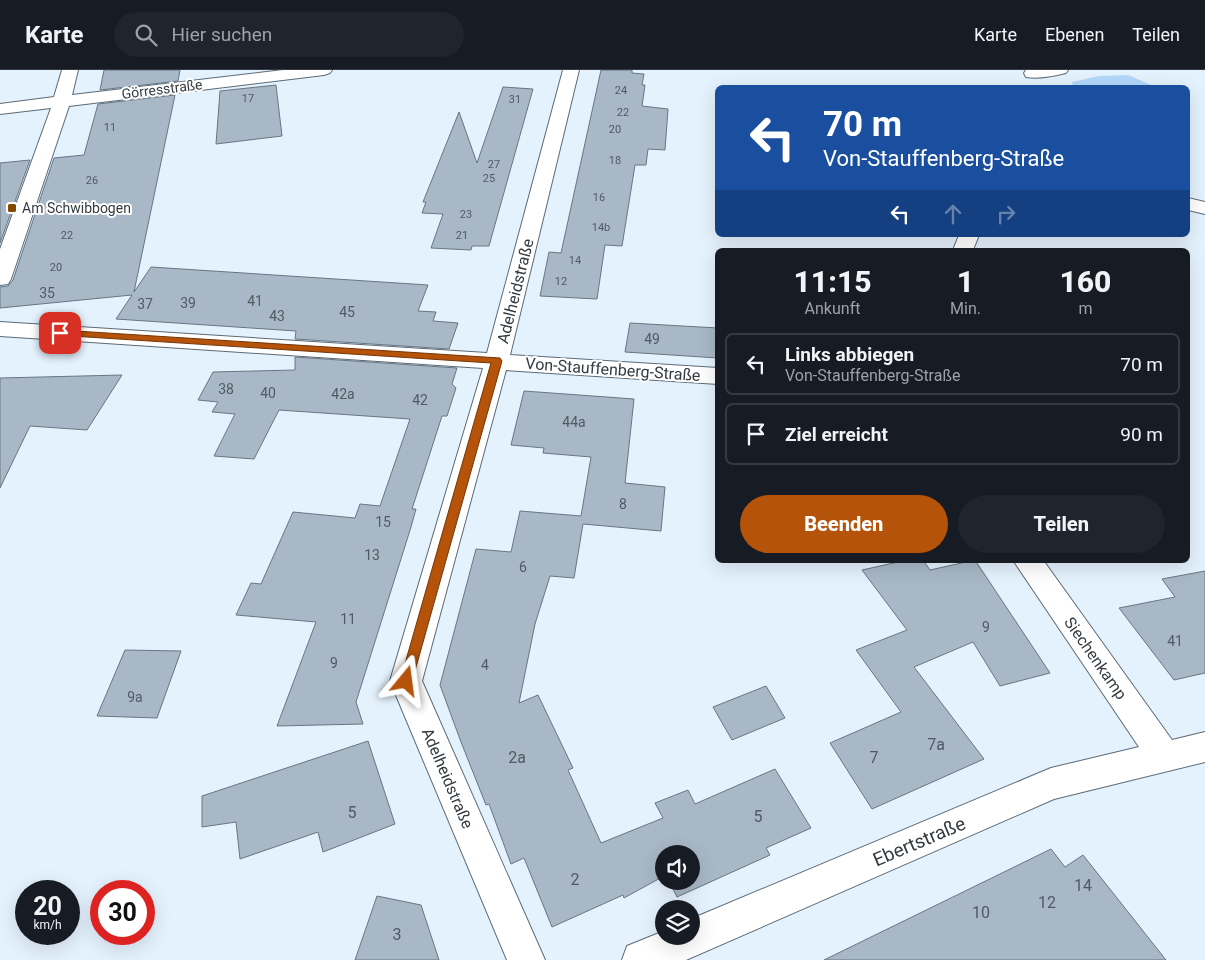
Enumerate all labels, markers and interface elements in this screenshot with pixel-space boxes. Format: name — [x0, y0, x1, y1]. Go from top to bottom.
search box — [114, 12, 464, 57]
text: Karte — [25, 21, 84, 49]
icon: search — [132, 21, 160, 49]
text: Hier suchen — [172, 23, 272, 46]
text: Karte — [974, 24, 1017, 45]
text: Ebenen — [1045, 24, 1104, 45]
text: Teilen — [1132, 24, 1180, 45]
street label: Görresstraße — [121, 76, 203, 102]
house number: 24 — [615, 84, 627, 97]
house number: 17 — [242, 92, 254, 105]
house number: 31 — [509, 93, 521, 106]
text: 70 m — [823, 104, 902, 145]
icon: left — [740, 105, 805, 170]
house number: 22 — [617, 106, 629, 119]
house number: 11 — [104, 121, 116, 134]
house number: 20 — [609, 123, 621, 136]
text: Von-Stauffenberg-Straße — [823, 146, 1064, 171]
house number: 18 — [609, 154, 621, 167]
house number: 27 — [488, 158, 500, 171]
house number: 25 — [483, 172, 495, 185]
house number: 26 — [86, 174, 98, 187]
house number: 16 — [593, 191, 605, 204]
place label: Am Schwibbogen — [22, 200, 131, 216]
icon: left — [886, 200, 914, 228]
icon: ahead — [939, 200, 967, 228]
icon: right — [992, 200, 1020, 228]
marker: Am Schwibbogen — [6, 202, 18, 214]
house number: 23 — [460, 208, 472, 221]
house number: 14b — [592, 221, 610, 234]
house number: 22 — [61, 229, 73, 242]
house number: 21 — [456, 229, 468, 242]
street label: Adelheidstraße — [493, 237, 538, 346]
house number: 14 — [569, 254, 581, 267]
house number: 20 — [50, 261, 62, 274]
text: 11:15 — [794, 264, 871, 299]
text: 1 — [957, 264, 974, 299]
text: 160 — [1060, 264, 1111, 299]
house number: 12 — [555, 275, 567, 288]
house number: 35 — [39, 285, 55, 301]
house number: 41 — [247, 293, 263, 309]
house number: 39 — [180, 295, 196, 311]
house number: 37 — [137, 296, 153, 312]
text: Ankunft — [805, 299, 860, 318]
text: Min. — [950, 299, 981, 318]
text: m — [1078, 299, 1092, 318]
house number: 45 — [339, 304, 355, 320]
house number: 43 — [269, 308, 285, 324]
pin — [39, 312, 81, 354]
icon: arrive — [46, 319, 74, 347]
house number: 49 — [644, 331, 660, 347]
text: Links abbiegen — [785, 343, 914, 366]
icon: left — [742, 350, 770, 378]
text: 70 m — [1120, 353, 1163, 376]
street label: Von-Stauffenberg-Straße — [525, 354, 701, 385]
text: Von-Stauffenberg-Straße — [785, 366, 960, 385]
house number: 38 — [218, 381, 234, 397]
house number: 40 — [260, 385, 276, 401]
house number: 42a — [331, 386, 355, 402]
house number: 42 — [412, 392, 428, 408]
house number: 44a — [562, 414, 586, 430]
icon: arrive — [742, 420, 770, 448]
text: Ziel erreicht — [785, 423, 888, 446]
text: 90 m — [1120, 423, 1163, 446]
button: Beenden — [740, 495, 948, 553]
button: Teilen — [958, 495, 1165, 553]
house number: 8 — [619, 496, 627, 512]
house number: 15 — [375, 514, 391, 530]
house number: 13 — [364, 547, 380, 563]
house number: 6 — [519, 559, 527, 575]
house number: 11 — [340, 611, 356, 627]
street label: Siechenkamp — [1060, 613, 1131, 703]
house number: 9 — [982, 619, 990, 635]
house number: 41 — [1167, 633, 1183, 649]
position arrow — [379, 654, 431, 706]
house number: 9 — [330, 655, 338, 671]
house number: 4 — [481, 657, 489, 673]
house number: 9a — [127, 689, 143, 705]
street label: Adelheidstraße — [418, 725, 477, 831]
house number: 7a — [927, 735, 945, 754]
house number: 2a — [508, 748, 526, 767]
house number: 7 — [870, 748, 879, 767]
house number: 5 — [348, 803, 357, 822]
house number: 5 — [754, 807, 763, 826]
street label: Ebertstraße — [869, 812, 969, 871]
map controls — [655, 845, 700, 945]
button: sound — [655, 845, 700, 890]
house number: 2 — [571, 870, 580, 889]
house number: 14 — [1074, 876, 1092, 895]
speed limit sign: 30 — [90, 880, 155, 945]
text: 20 — [33, 892, 62, 921]
house number: 12 — [1038, 893, 1056, 912]
button: layers — [655, 900, 700, 945]
house number: 10 — [972, 903, 990, 922]
text: km/h — [33, 918, 62, 932]
house number: 3 — [393, 925, 402, 944]

